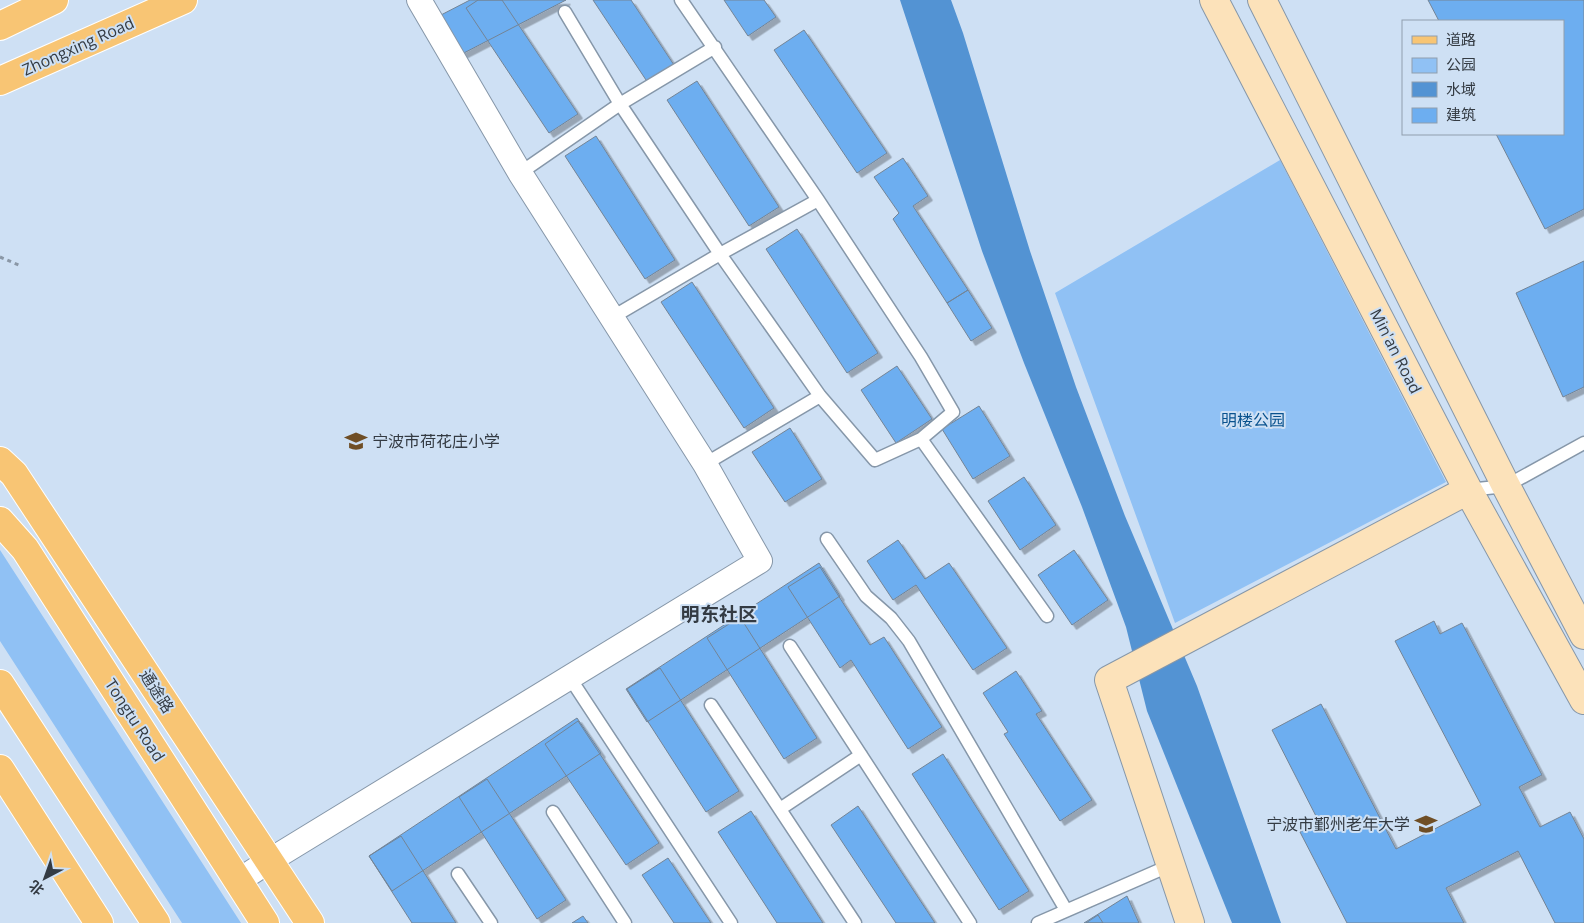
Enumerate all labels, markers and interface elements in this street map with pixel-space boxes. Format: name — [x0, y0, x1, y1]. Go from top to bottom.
street label: Zhongxing Road — [19, 11, 137, 81]
legend — [1402, 20, 1564, 135]
text: 道路 — [1446, 29, 1476, 49]
text: 公园 — [1446, 54, 1476, 74]
text: 水域 — [1446, 79, 1476, 99]
text: 建筑 — [1446, 104, 1476, 124]
street label: Min'an Road — [1365, 305, 1427, 397]
park label: 明楼公园 — [1221, 409, 1285, 431]
school or university icon: 宁波市荷花庄小学 — [343, 428, 369, 454]
place label: 宁波市荷花庄小学 — [372, 430, 500, 452]
district label: 明东社区 — [681, 601, 757, 627]
street label: 通途路 — [135, 665, 179, 717]
street label: Tongtu Road — [100, 674, 170, 766]
school or university icon: 宁波市鄞州老年大学 — [1413, 811, 1439, 837]
place label: 宁波市鄞州老年大学 — [1266, 813, 1410, 835]
north arrow — [20, 853, 70, 903]
text: 北 — [25, 876, 48, 900]

